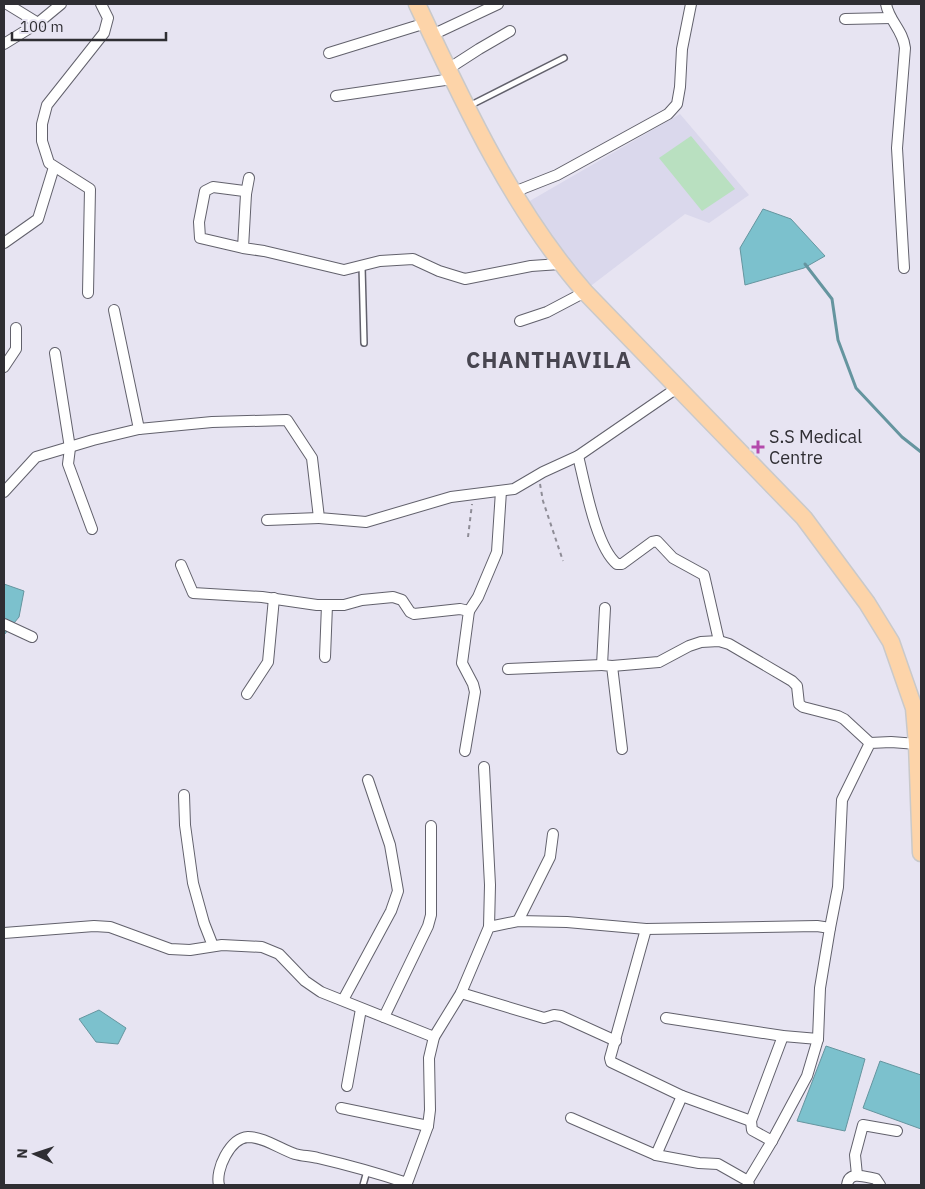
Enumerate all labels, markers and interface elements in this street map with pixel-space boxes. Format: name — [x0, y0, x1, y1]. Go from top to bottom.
scale bar — [12, 10, 166, 42]
text: 100 m — [20, 17, 64, 36]
district label: CHANTHAVILA — [466, 345, 632, 374]
place label: S.S Medical Centre — [769, 425, 862, 469]
marker: S.S Medical Centre — [751, 440, 765, 454]
north arrow — [10, 1129, 60, 1179]
text: N — [13, 1148, 31, 1159]

